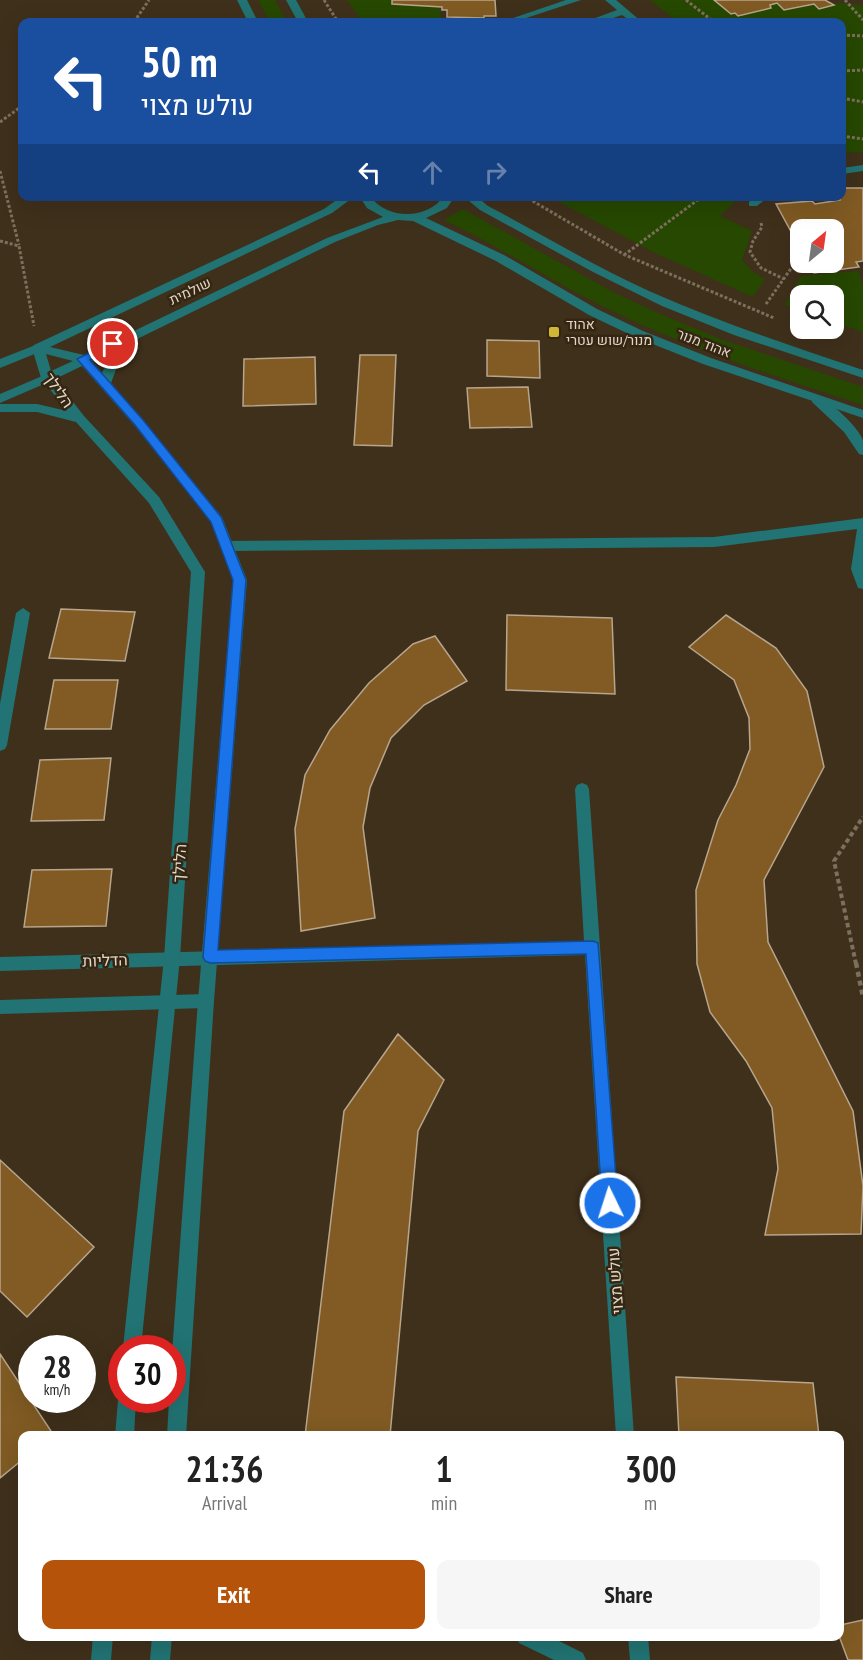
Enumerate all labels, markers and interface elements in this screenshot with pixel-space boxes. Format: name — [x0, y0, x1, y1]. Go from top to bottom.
text: 50 m — [141, 34, 218, 89]
icon: left — [42, 42, 120, 120]
text: עולש מצוי — [141, 88, 254, 122]
icon: left — [353, 156, 386, 189]
icon: ahead — [416, 156, 449, 189]
icon: right — [479, 156, 512, 189]
north arrow — [790, 219, 844, 273]
map controls — [790, 219, 844, 339]
street label: שולמית — [166, 273, 214, 309]
button: search — [790, 285, 844, 339]
place label: אהוד מנור/שוש עטרי — [566, 315, 652, 349]
pin — [87, 318, 138, 369]
street label: אהוד מנור — [674, 324, 734, 362]
marker: אהוד מנור/שוש עטרי — [547, 325, 561, 339]
icon: arrive — [96, 327, 129, 360]
street label: הלילך — [40, 368, 78, 412]
street label: הלילך — [168, 843, 190, 883]
street label: הדליות — [82, 949, 128, 971]
position arrow — [578, 1171, 642, 1235]
street label: עולש מצוי — [603, 1247, 627, 1315]
speed limit sign: 30 — [108, 1335, 186, 1413]
text: 28 — [43, 1347, 71, 1386]
text: km/h — [44, 1380, 70, 1399]
text: 21:36 — [186, 1445, 263, 1492]
text: 1 — [435, 1445, 453, 1492]
text: 300 — [625, 1445, 676, 1492]
text: Arrival — [202, 1490, 247, 1516]
text: min — [431, 1490, 457, 1516]
text: m — [644, 1490, 657, 1516]
button: Exit — [42, 1560, 425, 1629]
button: Share — [437, 1560, 820, 1629]

